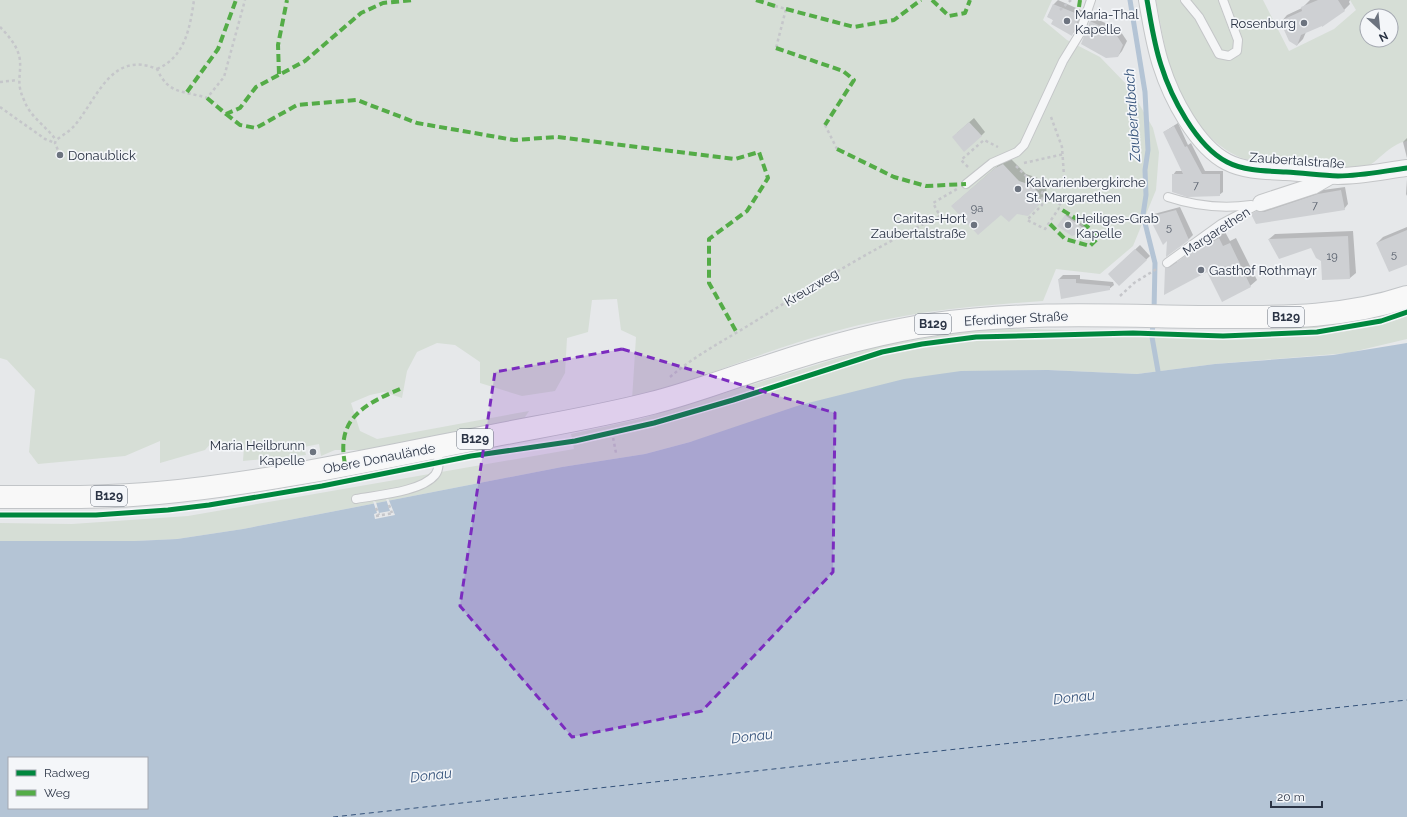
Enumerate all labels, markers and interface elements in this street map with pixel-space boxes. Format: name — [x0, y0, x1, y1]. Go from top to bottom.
place label: Maria-Thal Kapelle — [1075, 7, 1139, 37]
north arrow — [1359, 8, 1399, 48]
marker: Maria-Thal Kapelle — [1062, 16, 1072, 26]
place label: Rosenburg — [1230, 16, 1296, 31]
marker: Rosenburg — [1299, 18, 1309, 28]
text: N — [1377, 29, 1390, 44]
water label: Zaubertalbach — [1121, 68, 1143, 163]
place label: Donaublick — [68, 148, 136, 163]
marker: Donaublick — [55, 150, 65, 160]
street label: Zaubertalstraße — [1249, 150, 1345, 171]
place label: Kalvarienbergkirche St. Margarethen — [1026, 175, 1146, 205]
house number: 7 — [1193, 179, 1199, 192]
marker: Kalvarienbergkirche St. Margarethen — [1013, 184, 1023, 194]
house number: 7 — [1312, 199, 1318, 212]
house number: 9a — [971, 202, 983, 215]
street label: Margarethen — [1180, 204, 1253, 259]
place label: Caritas-Hort Zaubertalstraße — [871, 211, 967, 241]
place label: Heiliges-Grab Kapelle — [1076, 211, 1159, 241]
marker: Caritas-Hort Zaubertalstraße — [969, 220, 979, 230]
marker: Heiliges-Grab Kapelle — [1063, 220, 1073, 230]
house number: 5 — [1166, 221, 1172, 234]
house number: 5 — [1391, 248, 1397, 261]
house number: 19 — [1326, 250, 1338, 263]
place label: Gasthof Rothmayr — [1209, 263, 1317, 278]
street label: Kreuzweg — [781, 265, 841, 309]
marker: Gasthof Rothmayr — [1196, 265, 1206, 275]
road number: B129 — [1268, 307, 1304, 327]
street label: Eferdinger Straße — [964, 308, 1069, 329]
road number: B129 — [915, 314, 951, 334]
road number: B129 — [457, 429, 493, 449]
place label: Maria Heilbrunn Kapelle — [210, 438, 305, 468]
street label: Obere Donaulände — [322, 440, 437, 477]
marker: Maria Heilbrunn Kapelle — [308, 447, 318, 457]
road number: B129 — [91, 486, 127, 506]
water label: Donau — [1052, 687, 1096, 707]
water label: Donau — [730, 726, 774, 746]
legend — [8, 757, 148, 809]
water label: Donau — [409, 765, 453, 785]
text: Radweg — [44, 766, 90, 780]
scale bar — [1271, 783, 1322, 809]
text: Weg — [44, 786, 70, 800]
text: 20 m — [1277, 790, 1305, 804]

